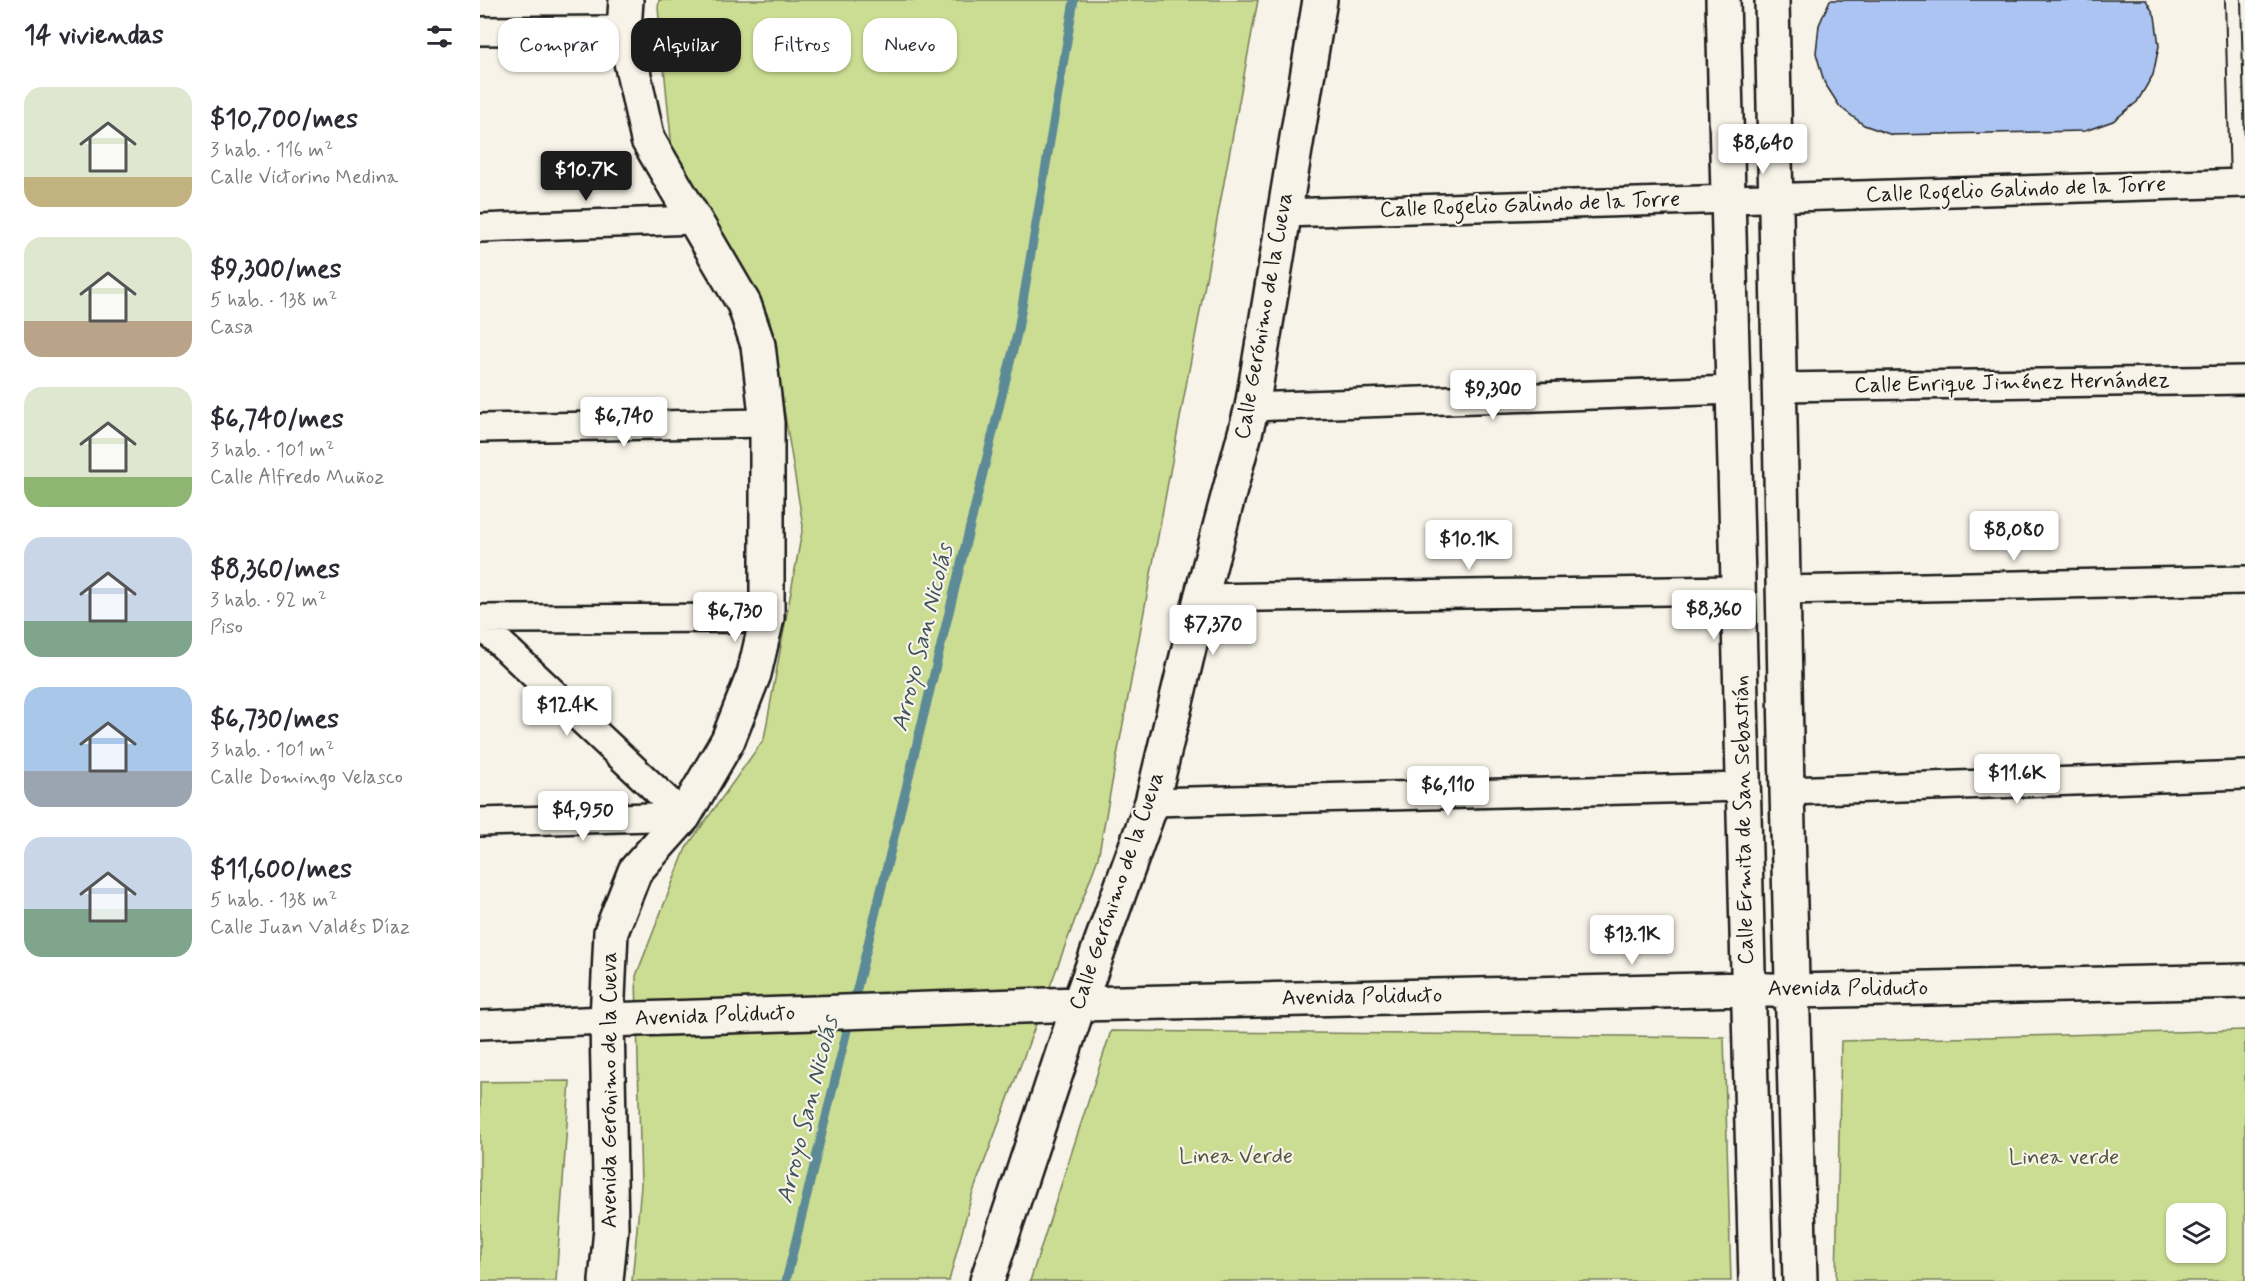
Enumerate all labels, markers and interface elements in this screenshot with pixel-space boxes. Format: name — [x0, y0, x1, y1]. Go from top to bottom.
chip: Comprar — [498, 18, 619, 72]
chip: Alquilar — [631, 18, 741, 72]
chip: Filtros — [753, 18, 851, 72]
chip: Nuevo — [863, 18, 957, 72]
text: 14 viviendas — [24, 19, 164, 53]
icon: filters — [423, 20, 456, 53]
text: $10,700/mes — [210, 103, 358, 137]
icon: home — [72, 111, 144, 183]
pin: $8,640 — [1714, 124, 1812, 175]
text: $8,640 — [1732, 130, 1794, 157]
text: 3 hab. · 116 m² — [210, 137, 333, 164]
pin: $10.7K — [537, 151, 635, 202]
text: $10.7K — [555, 157, 617, 184]
text: Calle Victorino Medina — [210, 164, 398, 191]
street label: Calle Rogelio Galindo de la Torre — [1865, 171, 2167, 212]
street label: Calle Rogelio Galindo de la Torre — [1379, 186, 1681, 227]
street label: Calle Gerónimo de la Cueva — [1228, 190, 1300, 442]
text: $9,300/mes — [210, 253, 341, 287]
icon: home — [72, 261, 144, 333]
text: 5 hab. · 138 m² — [210, 287, 337, 314]
text: Casa — [210, 314, 253, 341]
street label: Calle Enrique Jiménez Hernández — [1854, 366, 2170, 400]
pin: $9,300 — [1444, 370, 1542, 421]
text: $9,300 — [1464, 376, 1522, 403]
pin: $6,740 — [575, 397, 673, 448]
text: $6,740/mes — [210, 403, 344, 437]
text: $6,740 — [594, 403, 654, 430]
icon: home — [72, 411, 144, 483]
text: 3 hab. · 101 m² — [210, 437, 334, 464]
text: Calle Alfredo Muñoz — [210, 464, 384, 491]
pin: $8,080 — [1965, 511, 2063, 562]
text: $8,080 — [1984, 517, 2044, 544]
pin: $10.1K — [1420, 520, 1518, 571]
text: $10.1K — [1439, 526, 1499, 553]
water label: Arroyo San Nicolás — [885, 539, 962, 735]
text: $8,360/mes — [210, 553, 340, 587]
icon: home — [72, 561, 144, 633]
text: 3 hab. · 92 m² — [210, 587, 327, 614]
pin: $8,360 — [1665, 590, 1763, 641]
pin: $6,730 — [686, 592, 784, 643]
text: $8,360 — [1686, 596, 1742, 623]
text: $6,730 — [707, 598, 763, 625]
pin: $7,370 — [1164, 605, 1262, 656]
text: $7,370 — [1183, 611, 1243, 638]
text: Piso — [210, 614, 243, 641]
street label: Calle Ermita de San Sebastián — [1727, 675, 1761, 965]
pin: $12.4K — [518, 686, 616, 737]
text: $12.4K — [536, 692, 598, 719]
text: $6,730/mes — [210, 703, 339, 737]
icon: home — [72, 711, 144, 783]
text: 3 hab. · 101 m² — [210, 737, 334, 764]
pin: $11.6K — [1968, 754, 2066, 805]
text: $11.6K — [1988, 760, 2046, 787]
text: Calle Domingo Velasco — [210, 764, 403, 791]
pin: $6,110 — [1399, 766, 1497, 817]
street label: Calle Gerónimo de la Cueva — [1063, 768, 1171, 1014]
text: $6,110 — [1421, 772, 1475, 799]
pin: $4,950 — [534, 791, 632, 842]
text: $4,950 — [552, 797, 614, 824]
text: $11,600/mes — [210, 853, 352, 887]
icon: home — [72, 861, 144, 933]
text: 5 hab. · 138 m² — [210, 887, 337, 914]
text: Calle Juan Valdés Díaz — [210, 914, 410, 941]
pin: $13.1K — [1583, 915, 1681, 966]
text: $13.1K — [1604, 921, 1660, 948]
street label: Avenida Gerónimo de la Cueva — [596, 952, 624, 1228]
street label: Avenida Poliducto — [1768, 975, 1928, 1003]
street label: Avenida Poliducto — [1281, 982, 1443, 1012]
street label: Avenida Poliducto — [634, 999, 796, 1033]
water label: Arroyo San Nicolás — [770, 1011, 847, 1207]
park label: Linea Verde — [1179, 1143, 1293, 1171]
park label: Linea verde — [2009, 1144, 2119, 1172]
map controls — [2166, 1203, 2226, 1263]
button: layers — [2166, 1203, 2226, 1263]

